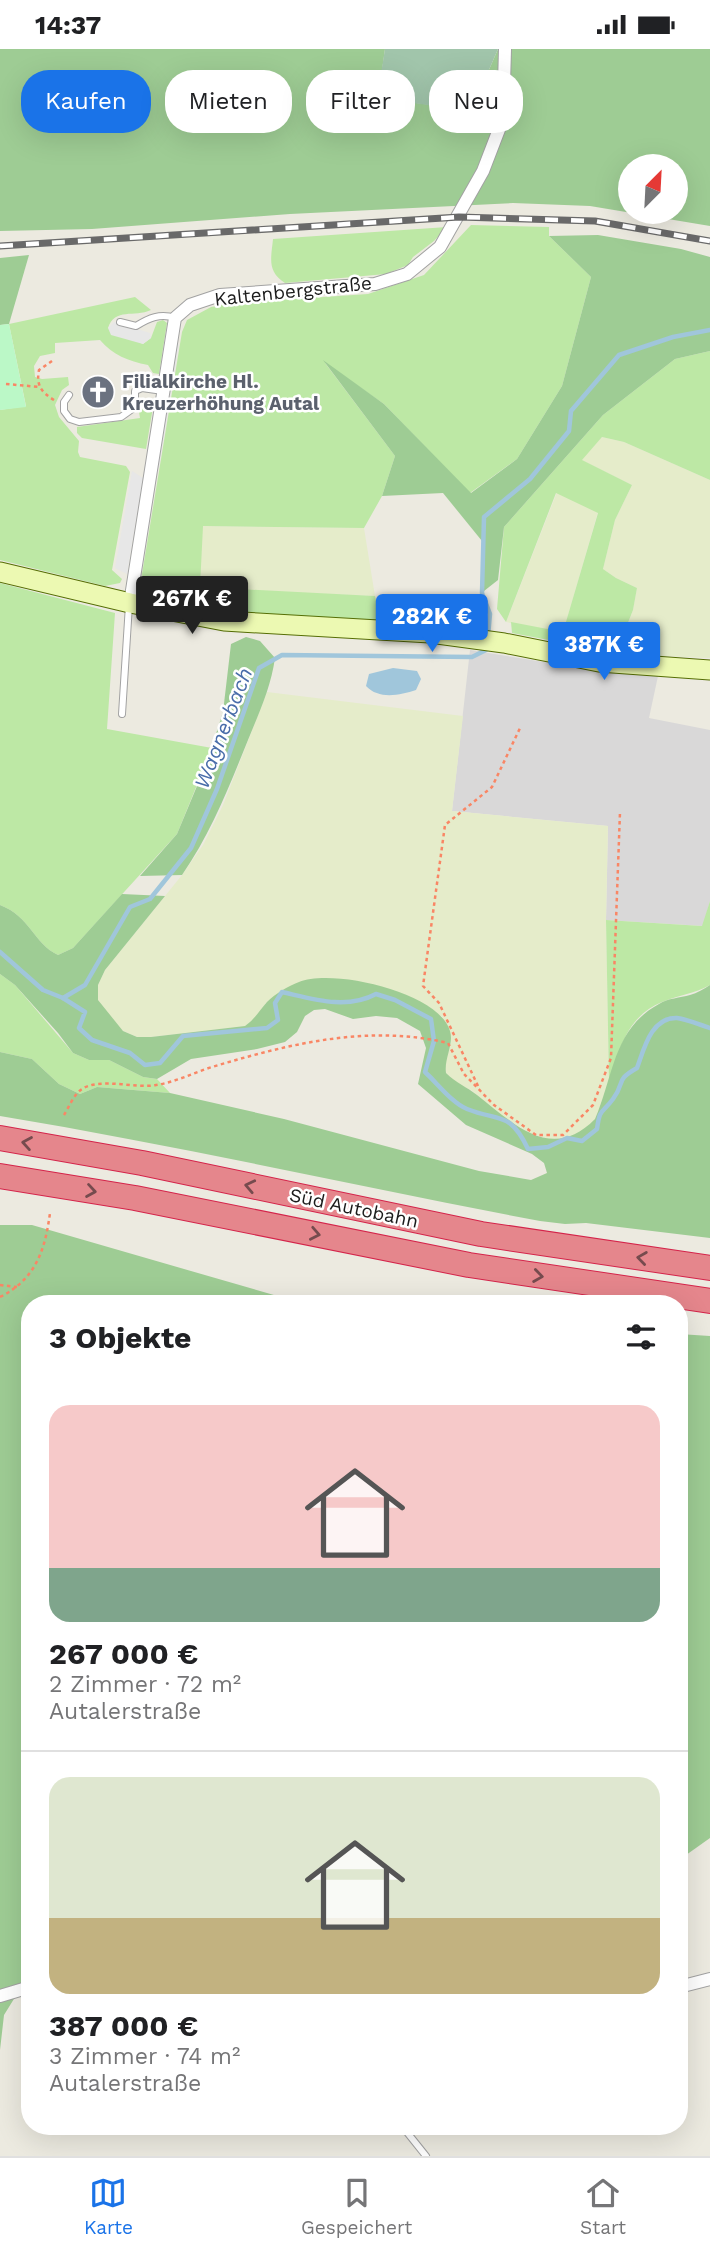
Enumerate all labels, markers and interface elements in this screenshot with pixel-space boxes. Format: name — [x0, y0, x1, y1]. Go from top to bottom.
text: 14:37 — [35, 10, 101, 40]
chip: Kaufen — [21, 70, 151, 133]
chip: Mieten — [165, 70, 292, 133]
chip: Filter — [306, 70, 415, 133]
chip: Neu — [429, 70, 523, 133]
north arrow — [618, 154, 688, 224]
map controls — [618, 154, 688, 224]
street label: Kaltenbergstraße — [213, 271, 373, 311]
place label: Filialkirche Hl. Kreuzerhöhung Autal — [122, 370, 320, 415]
church icon: Filialkirche Hl. Kreuzerhöhung Autal — [79, 373, 117, 411]
pin: 267K € — [135, 577, 249, 636]
text: 267K € — [152, 585, 232, 612]
pin: 282K € — [375, 595, 489, 654]
text: 282K € — [392, 603, 472, 630]
pin: 387K € — [547, 623, 661, 682]
text: 387K € — [564, 631, 644, 658]
water label: Wagnerbach — [189, 664, 257, 792]
one-way arrow — [21, 1136, 33, 1151]
one-way arrow — [244, 1179, 256, 1194]
one-way arrow — [86, 1183, 97, 1198]
street label: Süd Autobahn — [287, 1183, 421, 1233]
one-way arrow — [309, 1226, 321, 1241]
one-way arrow — [637, 1251, 648, 1266]
one-way arrow — [533, 1268, 544, 1283]
icon: filters — [622, 1318, 660, 1356]
text: 3 Objekte — [49, 1320, 191, 1355]
icon: home — [292, 1450, 418, 1576]
text: 267 000 € — [49, 1636, 198, 1671]
text: 2 Zimmer · 72 m² — [49, 1671, 241, 1698]
text: Autalerstraße — [49, 1698, 201, 1725]
icon: home — [292, 1822, 418, 1948]
text: 387 000 € — [49, 2008, 198, 2043]
text: 3 Zimmer · 74 m² — [49, 2043, 240, 2070]
text: Autalerstraße — [49, 2070, 201, 2097]
tab: Karte — [84, 2174, 133, 2239]
tab: Gespeichert — [301, 2174, 412, 2239]
tab: Start — [580, 2174, 626, 2239]

